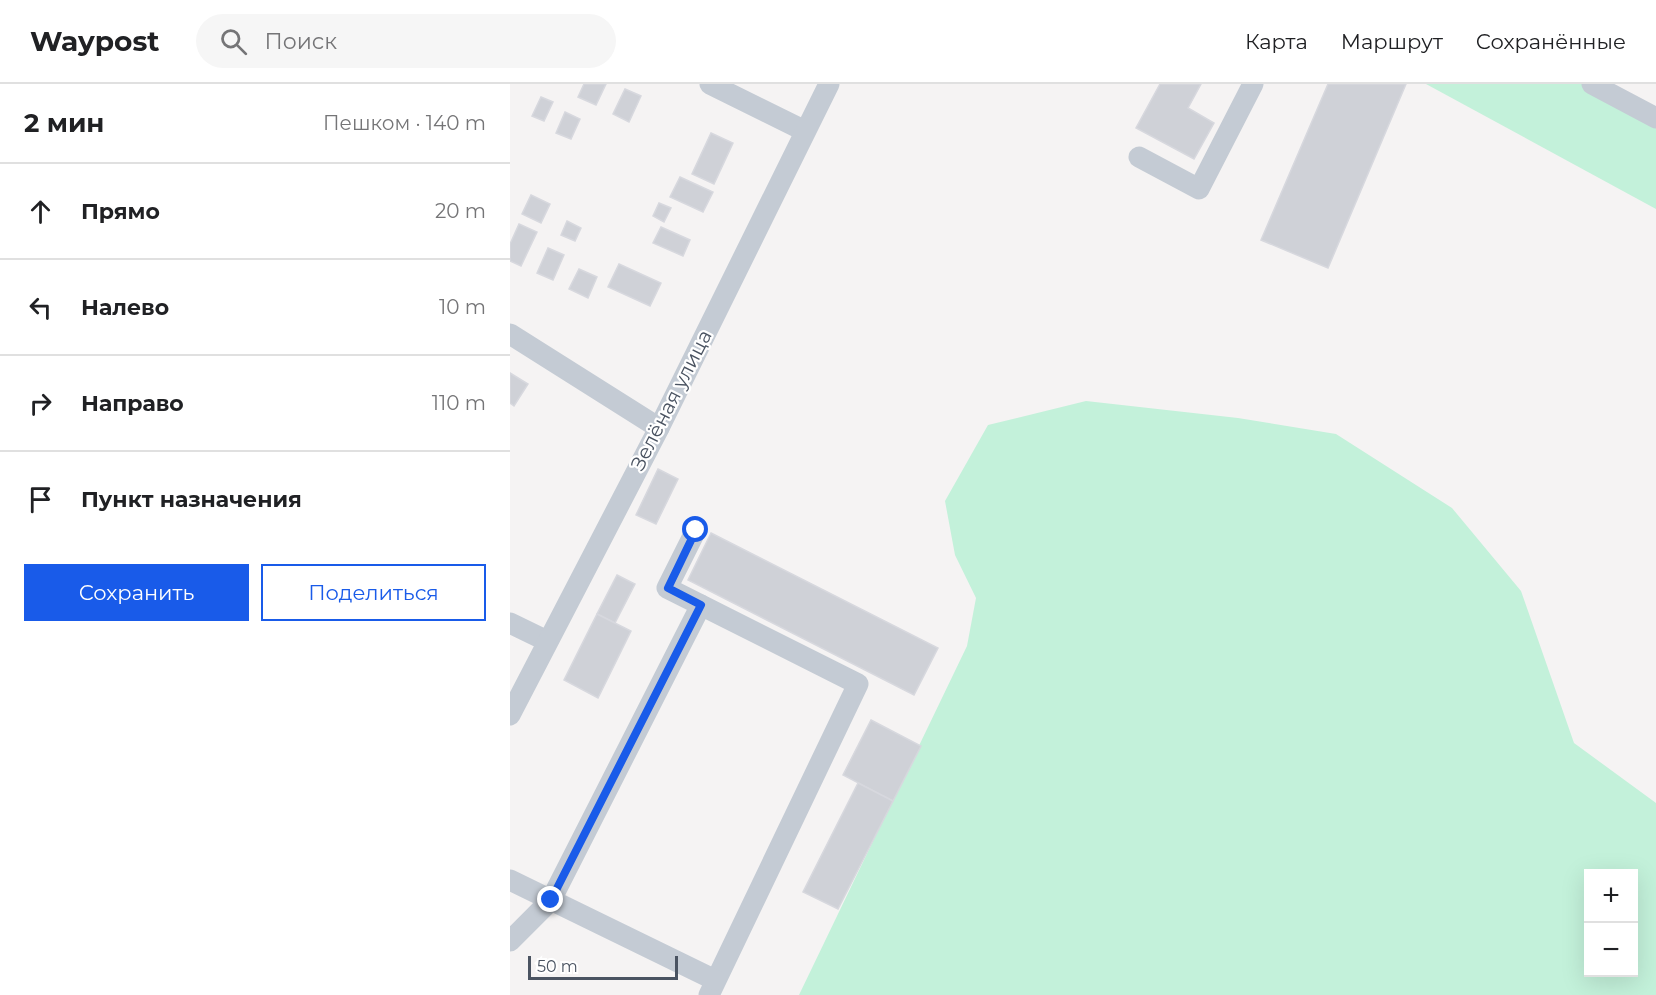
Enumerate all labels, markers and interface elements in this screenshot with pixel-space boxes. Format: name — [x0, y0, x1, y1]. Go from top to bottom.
search box — [196, 14, 616, 68]
text: Waypost — [30, 24, 160, 58]
icon: search — [217, 25, 250, 58]
text: Поиск — [265, 28, 337, 55]
text: Карта — [1245, 29, 1308, 54]
text: Маршрут — [1341, 29, 1443, 54]
text: Сохранённые — [1476, 29, 1626, 54]
text: 2 мин — [24, 107, 104, 139]
text: Пешком · 140 m — [323, 111, 486, 135]
icon: ahead — [24, 195, 57, 228]
text: Прямо — [81, 198, 160, 225]
text: 20 m — [435, 199, 486, 223]
icon: left — [24, 291, 57, 324]
text: Налево — [81, 294, 169, 321]
text: 10 m — [439, 295, 486, 319]
street label: Зелёная улица — [625, 326, 717, 474]
icon: right — [24, 387, 57, 420]
text: Направо — [81, 390, 184, 417]
text: 110 m — [432, 391, 486, 415]
icon: arrive — [24, 483, 57, 516]
text: Пункт назначения — [81, 486, 302, 513]
route start — [682, 516, 708, 542]
button: Сохранить — [24, 564, 249, 621]
button: Поделиться — [261, 564, 486, 621]
map controls — [1584, 869, 1638, 977]
button: + — [1584, 869, 1638, 923]
route end — [537, 886, 563, 912]
button: − — [1584, 923, 1638, 977]
scale bar — [528, 953, 678, 980]
text: 50 m — [537, 957, 578, 976]

